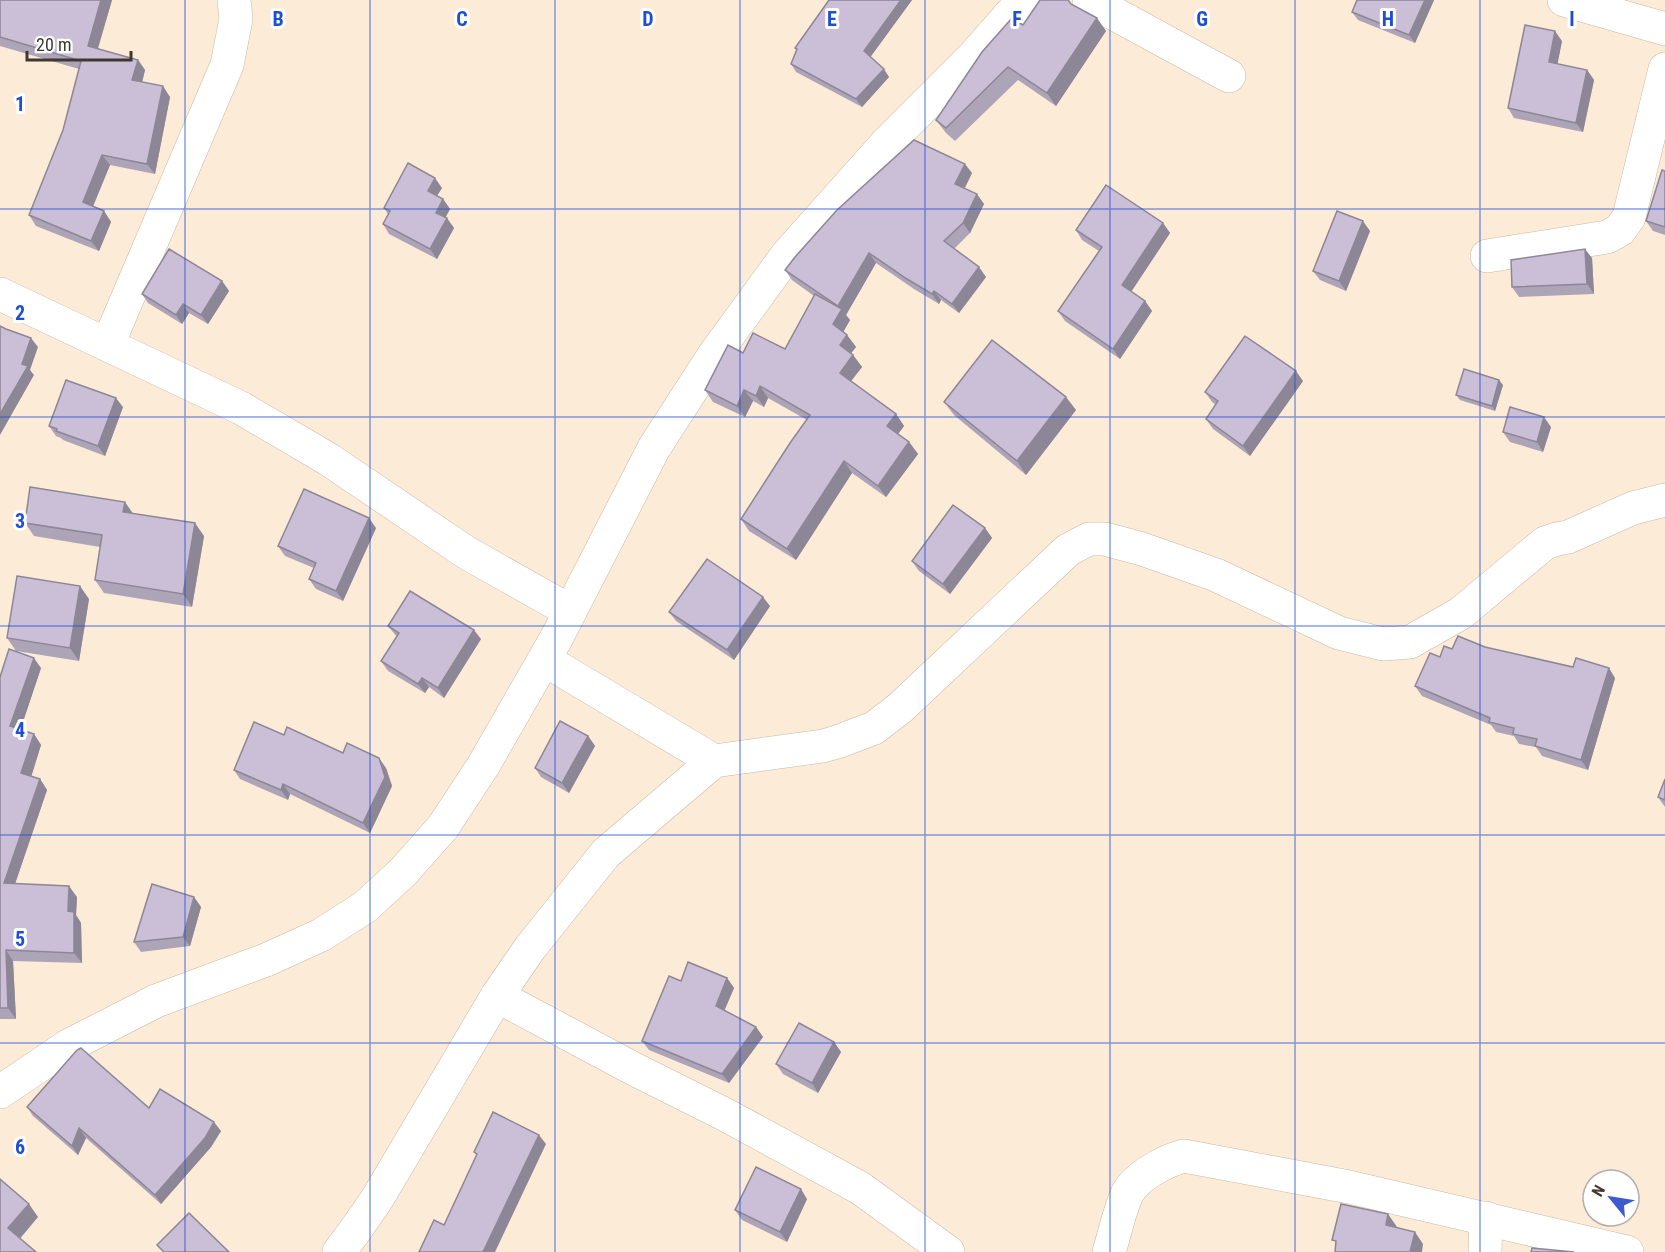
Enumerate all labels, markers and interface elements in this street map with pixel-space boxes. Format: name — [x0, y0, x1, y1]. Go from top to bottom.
text: B — [272, 7, 284, 31]
text: C — [456, 7, 468, 31]
text: D — [642, 7, 654, 31]
text: E — [827, 7, 837, 31]
text: F — [1012, 7, 1022, 31]
text: G — [1196, 7, 1208, 31]
text: H — [1382, 7, 1394, 31]
text: I — [1569, 7, 1575, 31]
scale bar — [27, 24, 130, 62]
text: 20 m — [36, 34, 71, 55]
text: 1 — [15, 92, 25, 116]
text: 2 — [15, 301, 25, 325]
text: 3 — [15, 509, 25, 533]
text: 4 — [15, 718, 25, 742]
text: 5 — [15, 927, 25, 951]
text: 6 — [15, 1135, 25, 1159]
north arrow — [1581, 1168, 1641, 1228]
text: N — [1588, 1182, 1609, 1200]

